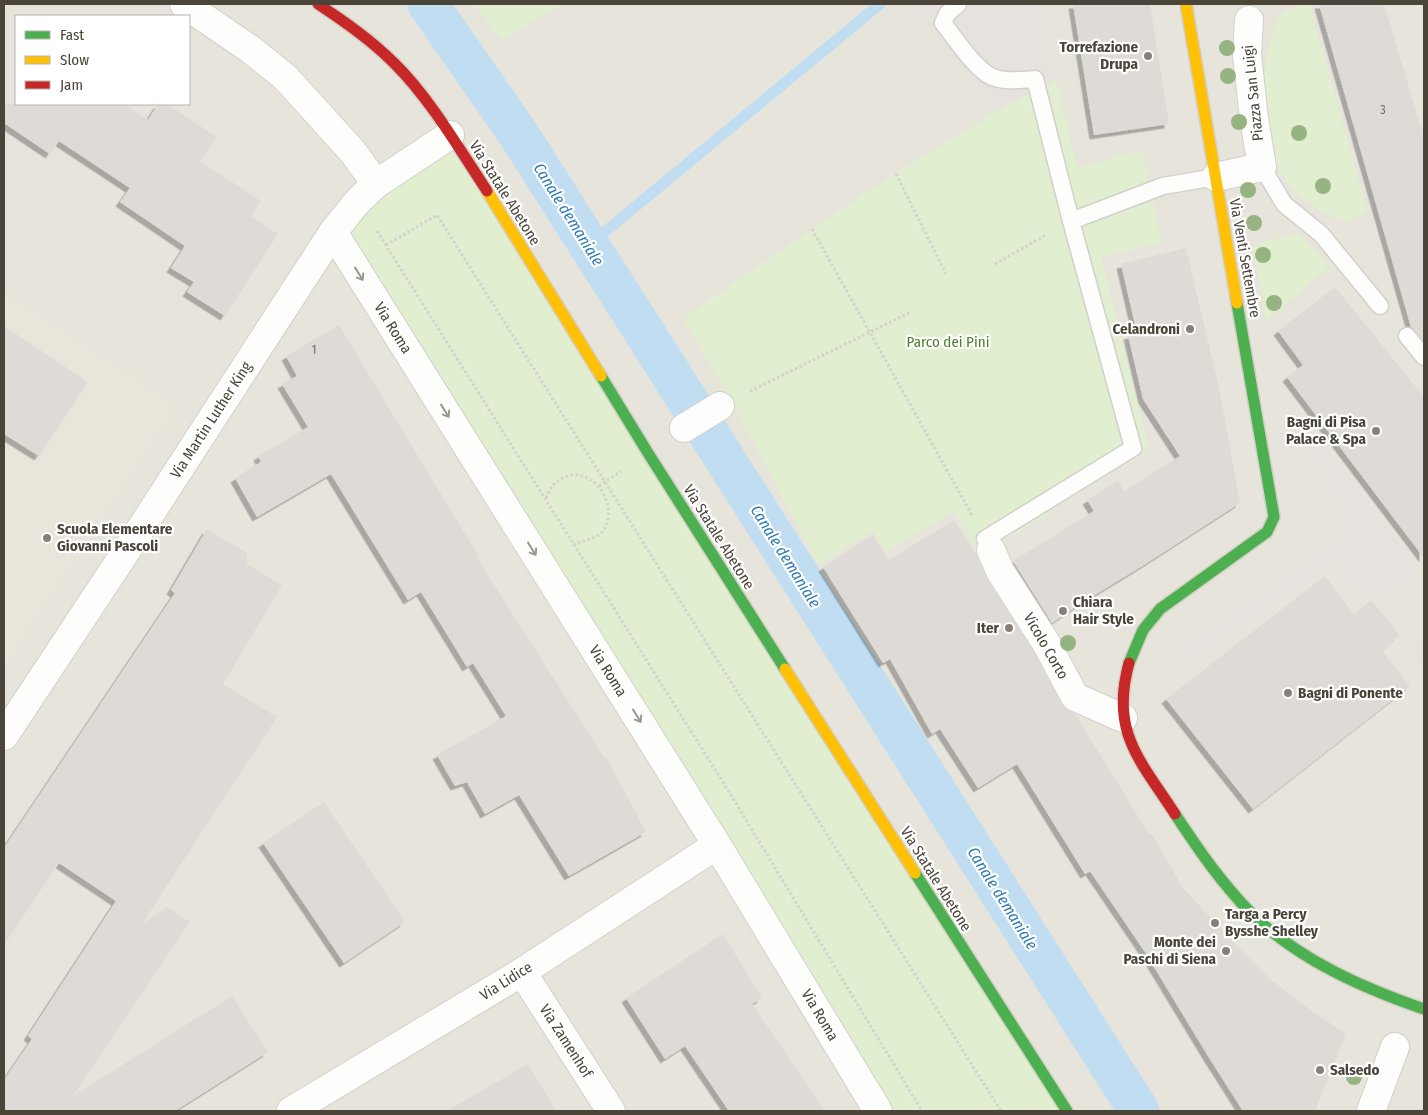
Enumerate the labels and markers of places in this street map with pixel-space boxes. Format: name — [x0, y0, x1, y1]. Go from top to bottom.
place label: Torrefazione Drupa — [1060, 38, 1139, 73]
marker: Torrefazione Drupa — [1142, 50, 1154, 62]
place label: Celandroni — [1112, 320, 1180, 338]
marker: Celandroni — [1184, 323, 1196, 335]
place label: Bagni di Pisa Palace & Spa — [1286, 413, 1367, 448]
marker: Bagni di Pisa Palace & Spa — [1370, 425, 1382, 437]
place label: Scuola Elementare Giovanni Pascoli — [57, 520, 173, 555]
marker: Scuola Elementare Giovanni Pascoli — [41, 532, 53, 544]
place label: Chiara Hair Style — [1073, 593, 1134, 628]
marker: Chiara Hair Style — [1057, 605, 1069, 617]
place label: Iter — [977, 619, 1000, 637]
marker: Iter — [1003, 622, 1015, 634]
place label: Bagni di Ponente — [1298, 684, 1403, 702]
marker: Bagni di Ponente — [1282, 687, 1294, 699]
place label: Targa a Percy Bysshe Shelley — [1225, 905, 1319, 940]
marker: Targa a Percy Bysshe Shelley — [1209, 917, 1221, 929]
place label: Monte dei Paschi di Siena — [1123, 933, 1217, 968]
marker: Monte dei Paschi di Siena — [1220, 945, 1232, 957]
place label: Salsedo — [1330, 1061, 1380, 1079]
marker: Salsedo — [1314, 1064, 1326, 1076]

